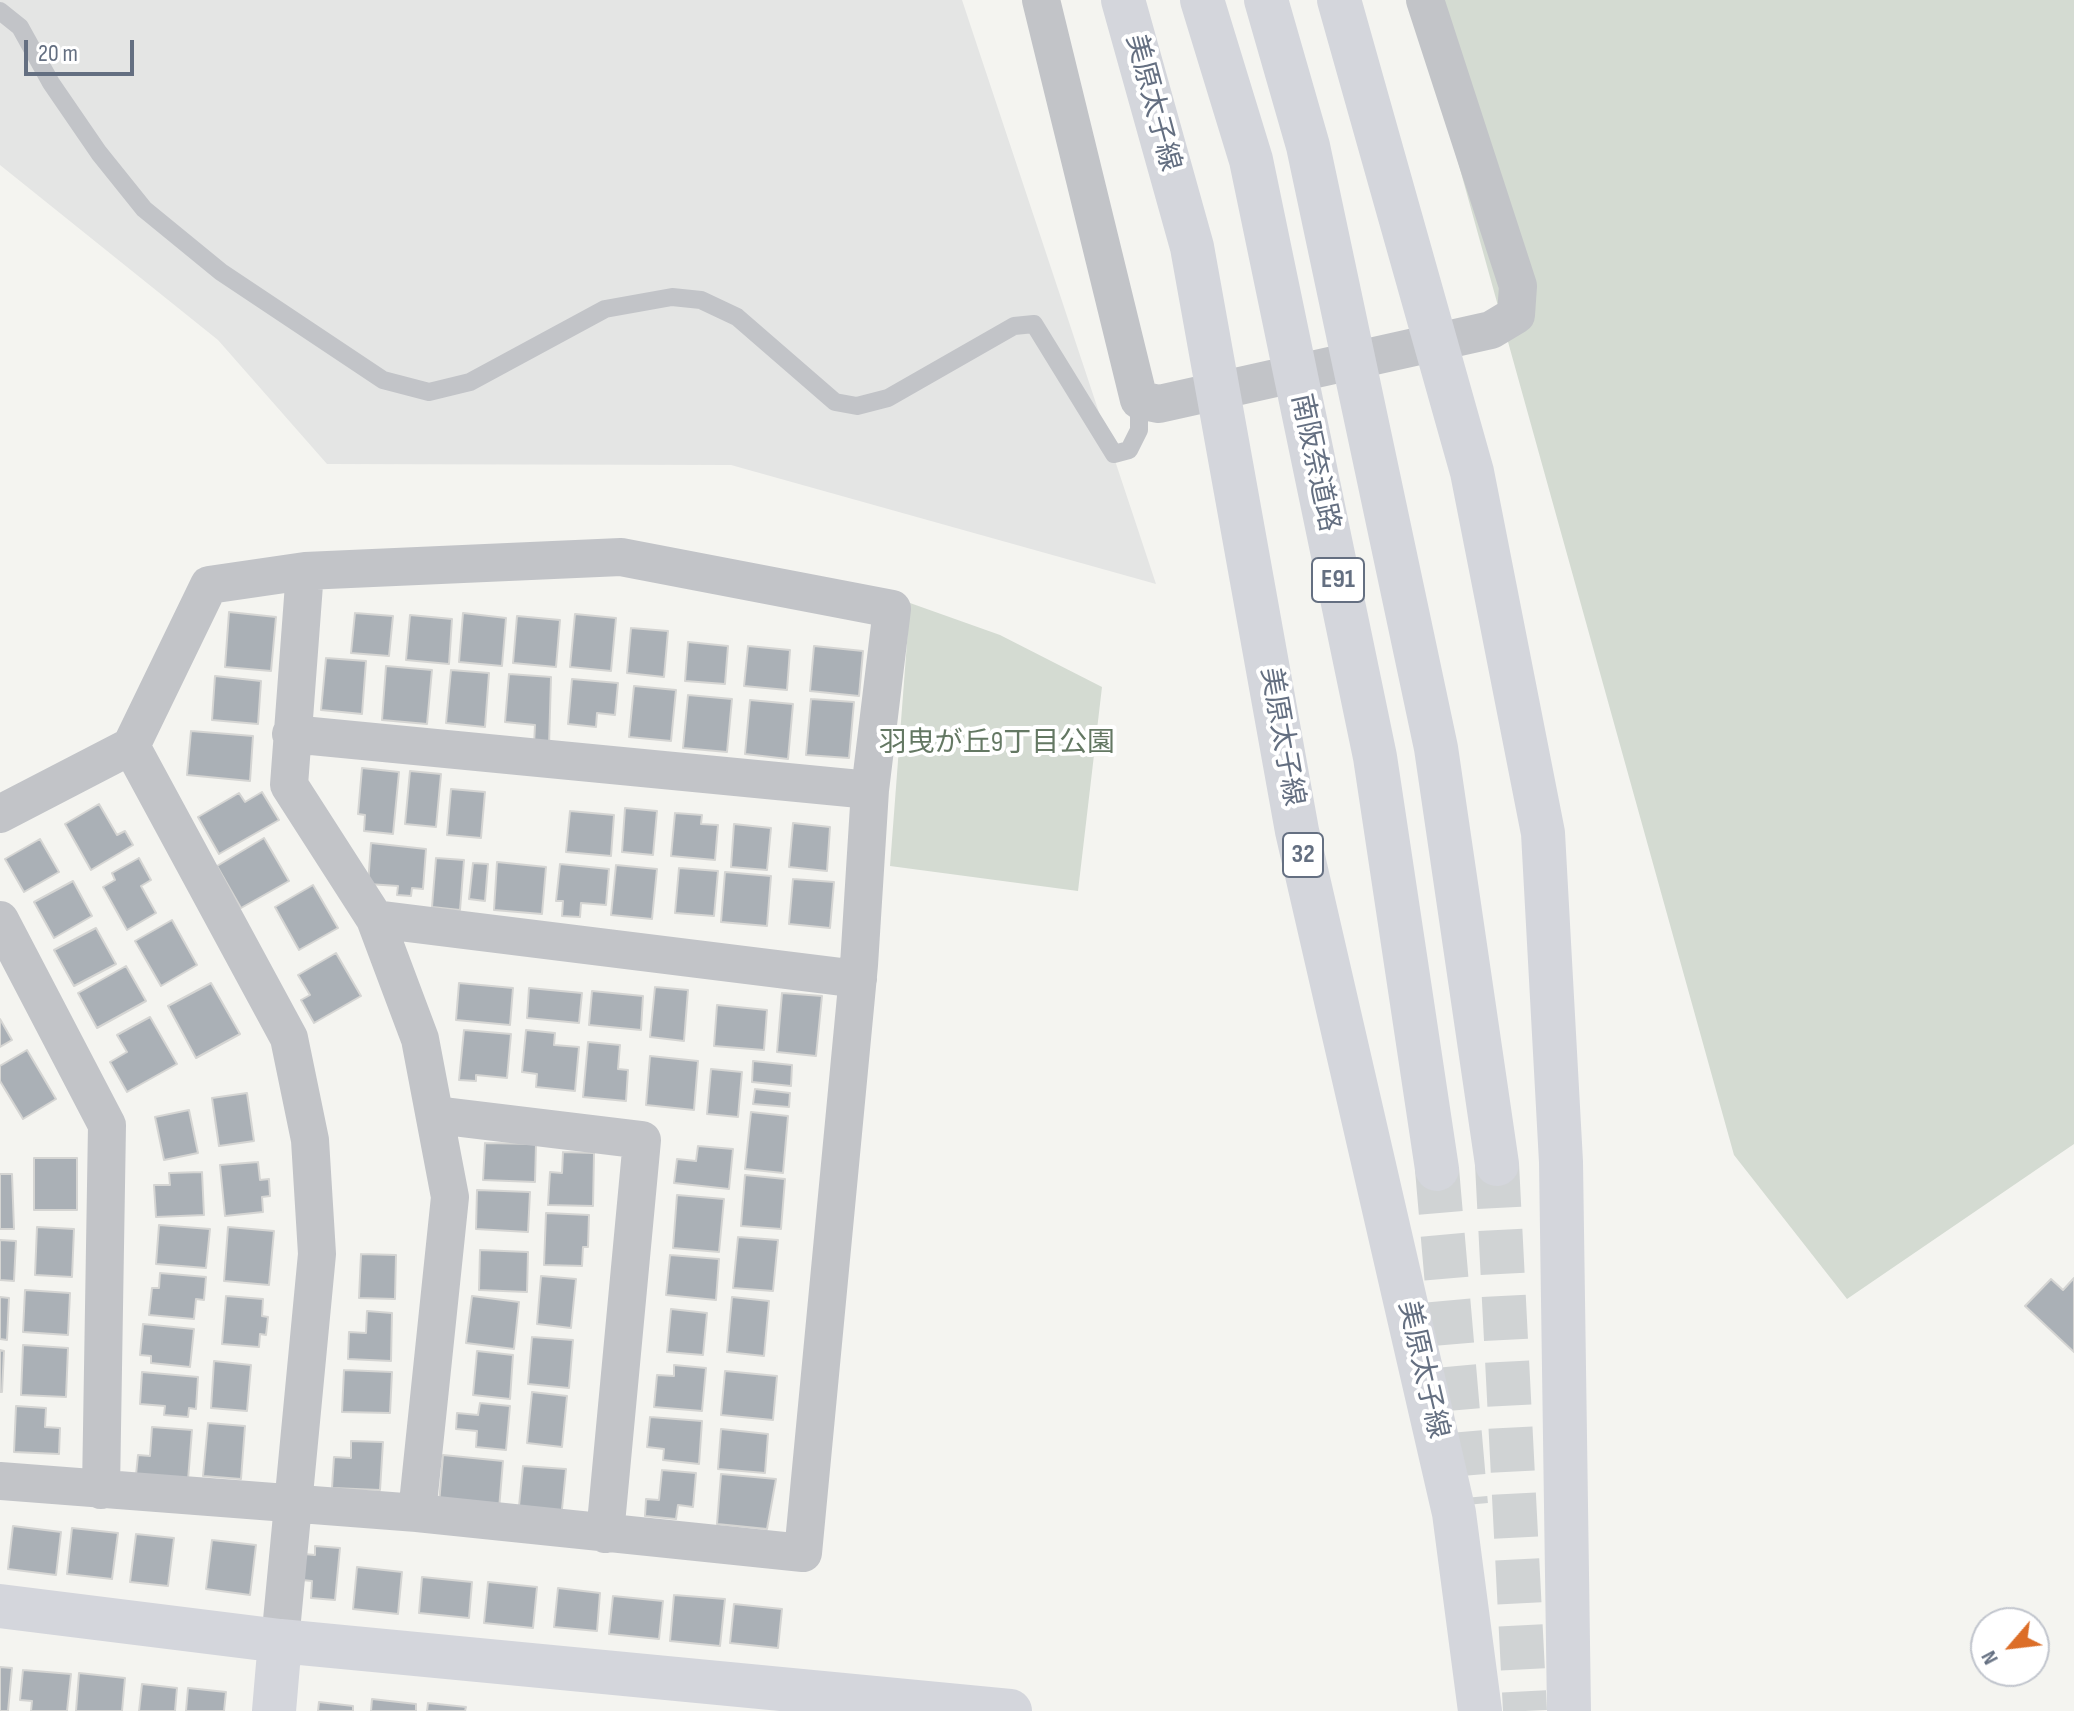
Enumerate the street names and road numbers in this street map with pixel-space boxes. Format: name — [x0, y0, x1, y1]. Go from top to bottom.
street label: 美原太子線 — [1118, 31, 1186, 175]
street label: 南阪奈道路 — [1283, 391, 1345, 535]
road number: E91 — [1312, 558, 1364, 602]
street label: 美原太子線 — [1252, 665, 1310, 809]
road number: 32 — [1283, 833, 1323, 877]
street label: 美原太子線 — [1390, 1298, 1454, 1442]

